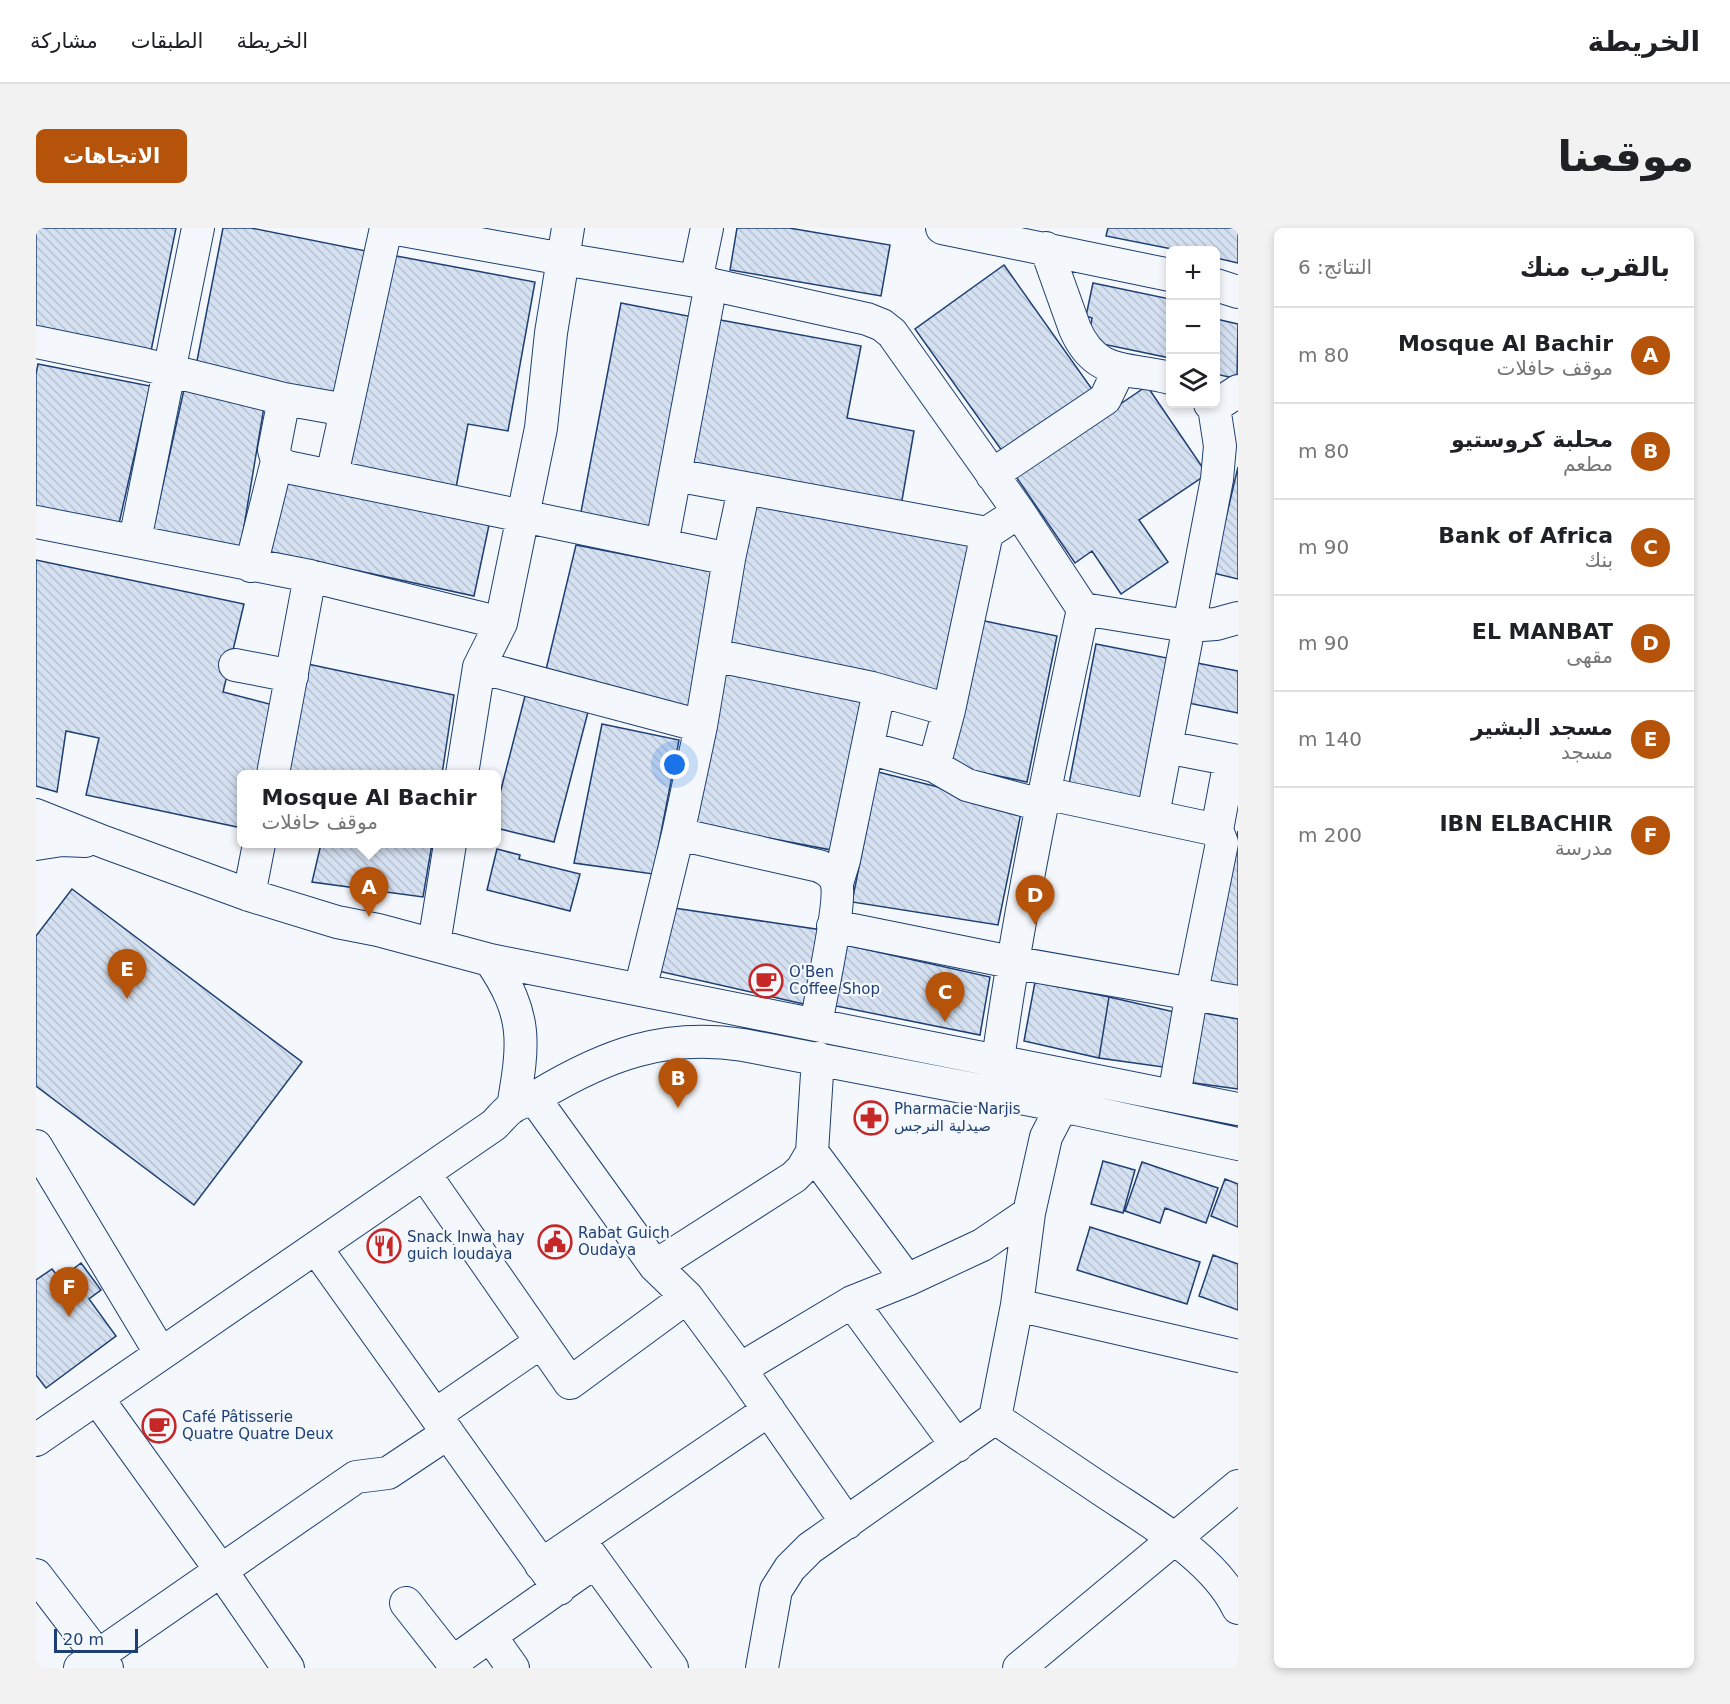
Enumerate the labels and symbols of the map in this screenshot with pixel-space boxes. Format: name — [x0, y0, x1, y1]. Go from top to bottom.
your location — [660, 750, 689, 779]
pin: A — [350, 868, 388, 917]
pin: D — [1016, 876, 1054, 925]
pin: E — [108, 950, 146, 999]
cafe icon: O'Ben Coffee Shop — [748, 963, 784, 999]
place label: O'Ben Coffee Shop — [789, 963, 880, 998]
pin: C — [926, 972, 964, 1022]
pin: B — [658, 1058, 698, 1108]
pharmacy icon: Pharmacie Narjis صيدلية النرجس — [853, 1100, 889, 1136]
place label: Pharmacie Narjis صيدلية النرجس — [894, 1100, 1021, 1135]
public building icon: Rabat Guich Oudaya — [537, 1224, 573, 1260]
place label: Rabat Guich Oudaya — [578, 1224, 670, 1259]
restaurant icon: Snack Inwa hay guich loudaya — [366, 1228, 402, 1264]
place label: Snack Inwa hay guich loudaya — [407, 1228, 525, 1263]
pin: F — [50, 1268, 88, 1317]
cafe icon: Café Pâtisserie Quatre Quatre Deux — [141, 1408, 177, 1444]
place label: Café Pâtisserie Quatre Quatre Deux — [182, 1408, 334, 1443]
scale bar — [54, 1626, 138, 1654]

